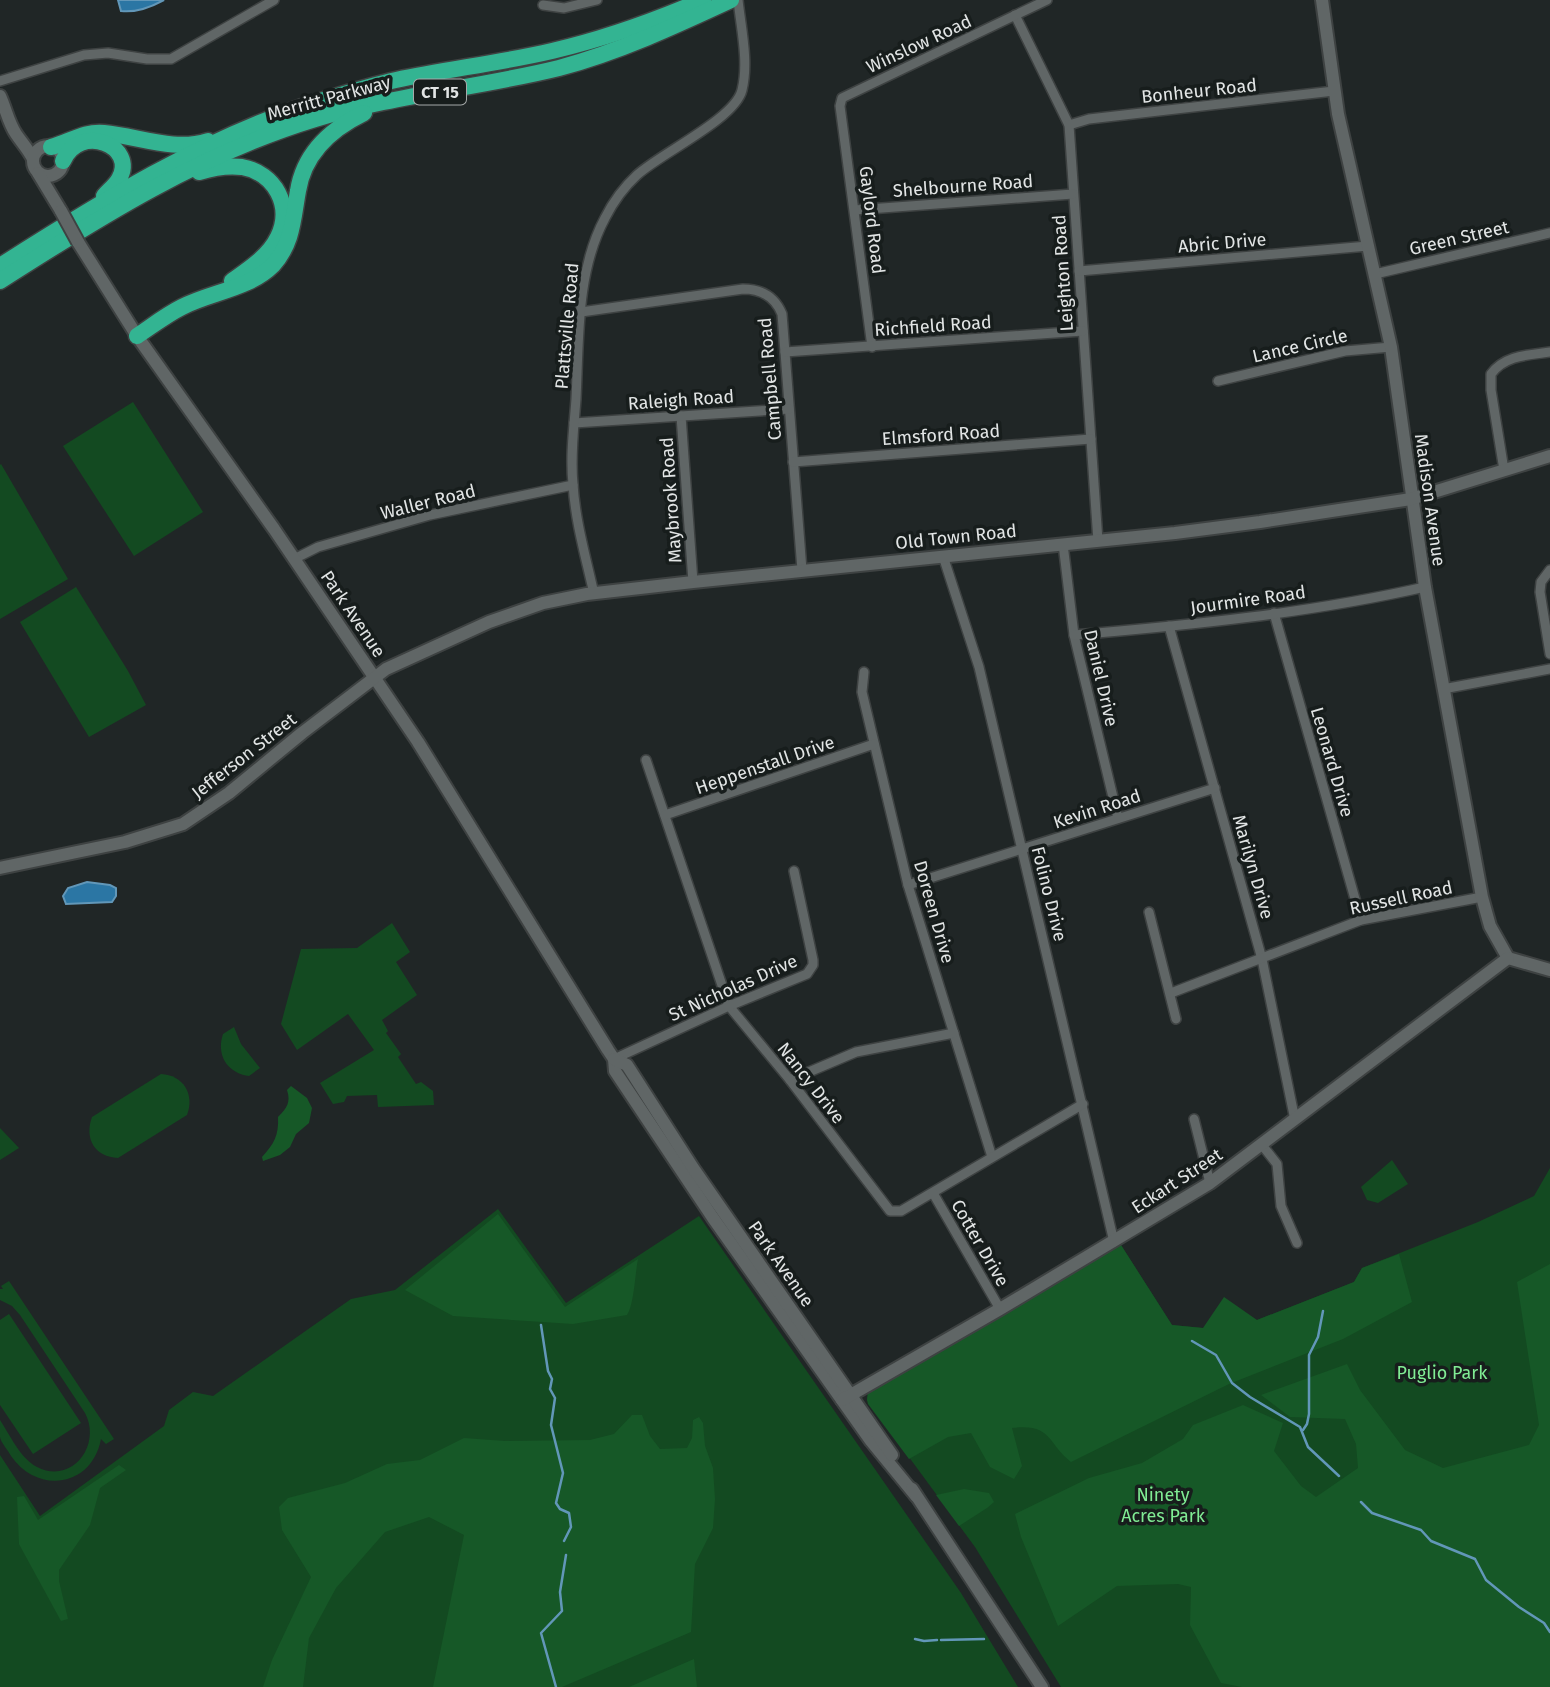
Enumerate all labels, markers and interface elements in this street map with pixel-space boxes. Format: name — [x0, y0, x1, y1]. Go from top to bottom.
street label: Winslow Road — [863, 10, 975, 78]
street label: Merritt Parkway — [265, 71, 393, 125]
street label: Bonheur Road — [1140, 74, 1258, 108]
road number: CT 15 — [414, 80, 466, 104]
street label: Gaylord Road — [854, 165, 890, 275]
street label: Shelbourne Road — [892, 170, 1034, 202]
street label: Leighton Road — [1048, 214, 1078, 332]
street label: Green Street — [1407, 216, 1511, 260]
street label: Abric Drive — [1177, 228, 1267, 258]
street label: Plattsville Road — [551, 262, 583, 390]
street label: Richfield Road — [874, 311, 992, 341]
street label: Campbell Road — [754, 317, 786, 441]
street label: Lance Circle — [1250, 324, 1350, 368]
street label: Raleigh Road — [627, 385, 735, 415]
street label: Elmsford Road — [881, 420, 1001, 450]
street label: Madison Avenue — [1410, 432, 1450, 568]
street label: Maybrook Road — [656, 436, 686, 564]
street label: Waller Road — [378, 480, 478, 524]
street label: Old Town Road — [894, 520, 1018, 554]
street label: Park Avenue — [316, 566, 390, 662]
street label: Jourmire Road — [1189, 581, 1307, 619]
street label: Daniel Drive — [1079, 627, 1123, 729]
street label: Leonard Drive — [1306, 704, 1358, 820]
street label: Jefferson Street — [187, 708, 301, 804]
street label: Heppenstall Drive — [693, 731, 837, 799]
street label: Kevin Road — [1050, 784, 1144, 834]
street label: Marilyn Drive — [1228, 812, 1278, 922]
street label: Folino Drive — [1027, 844, 1071, 944]
street label: Doreen Drive — [909, 858, 959, 966]
street label: Russell Road — [1348, 876, 1454, 920]
street label: St Nicholas Drive — [665, 950, 801, 1026]
street label: Nancy Drive — [772, 1038, 850, 1128]
street label: Eckart Street — [1128, 1143, 1227, 1218]
street label: Cotter Drive — [946, 1196, 1014, 1290]
street label: Park Avenue — [743, 1217, 819, 1311]
park label: Puglio Park — [1397, 1362, 1488, 1384]
park label: Ninety Acres Park — [1121, 1484, 1206, 1527]

